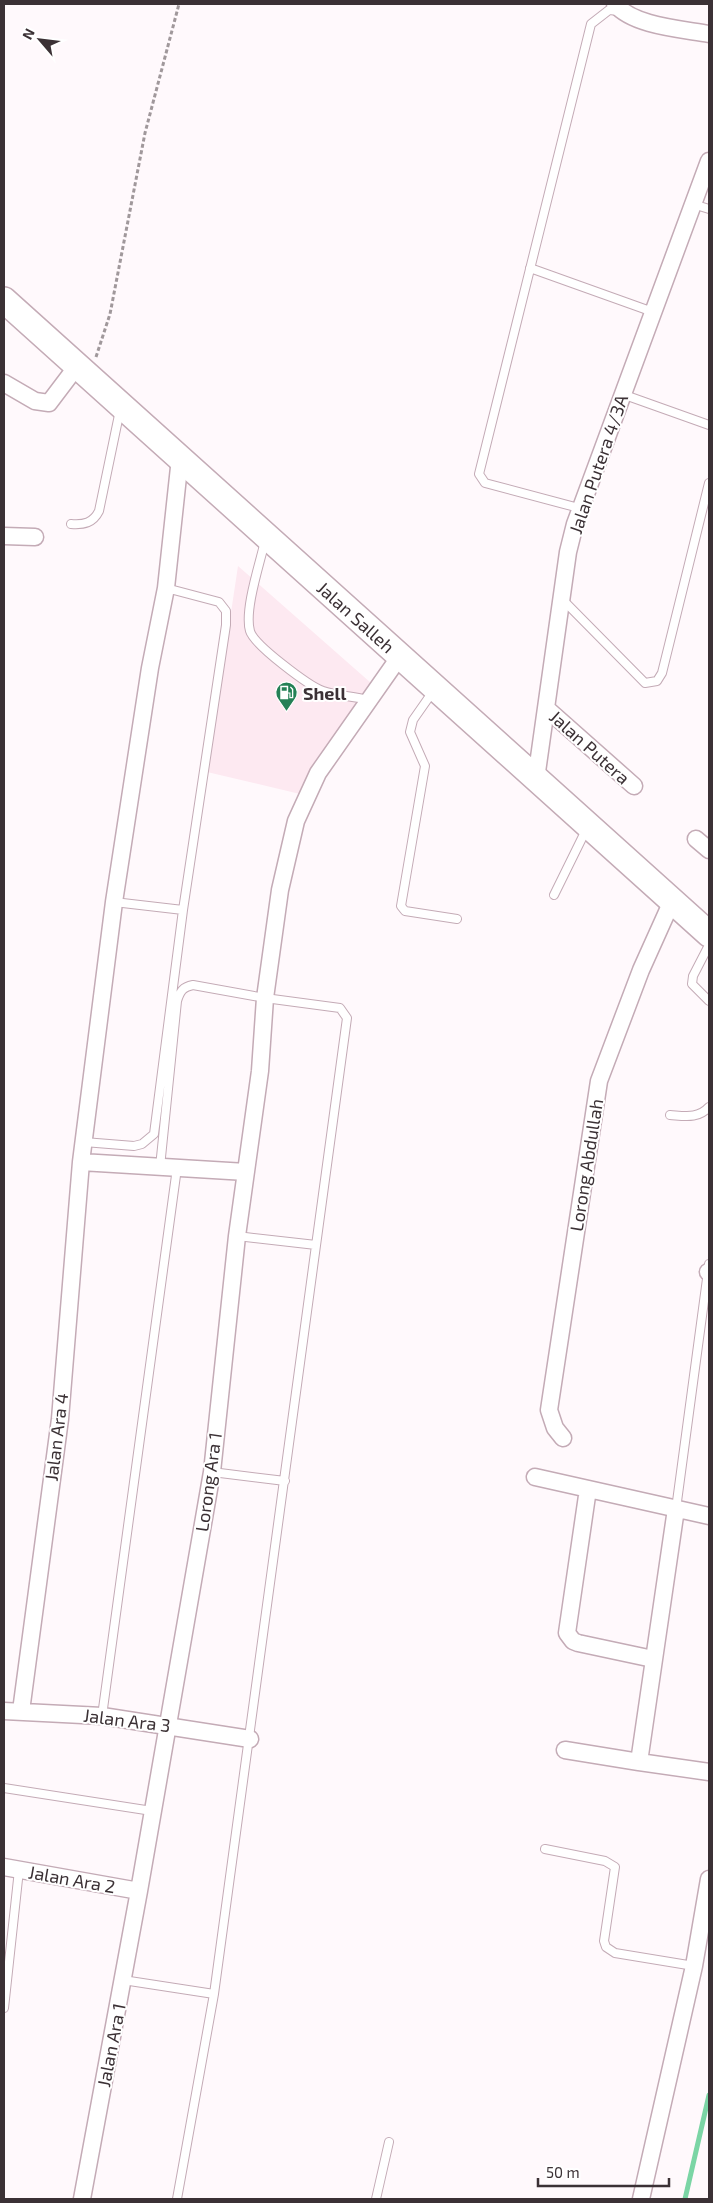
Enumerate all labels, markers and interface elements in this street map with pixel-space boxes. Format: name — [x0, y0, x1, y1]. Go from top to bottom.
north arrow — [15, 15, 65, 65]
text: N — [18, 25, 38, 42]
street label: Jalan Putera 4/3A — [564, 391, 632, 537]
street label: Jalan Salleh — [313, 577, 399, 657]
fuel station icon: Shell — [275, 681, 299, 712]
place label: Shell — [303, 682, 346, 704]
street label: Jalan Putera — [545, 705, 635, 789]
street label: Lorong Abdullah — [565, 1097, 607, 1233]
street label: Jalan Ara 4 — [40, 1392, 72, 1482]
street label: Lorong Ara 1 — [190, 1431, 226, 1533]
street label: Jalan Ara 3 — [82, 1704, 172, 1736]
street label: Jalan Ara 2 — [27, 1861, 117, 1897]
street label: Jalan Ara 1 — [92, 2001, 130, 2089]
scale bar — [538, 2156, 669, 2188]
text: 50 m — [546, 2163, 580, 2181]

